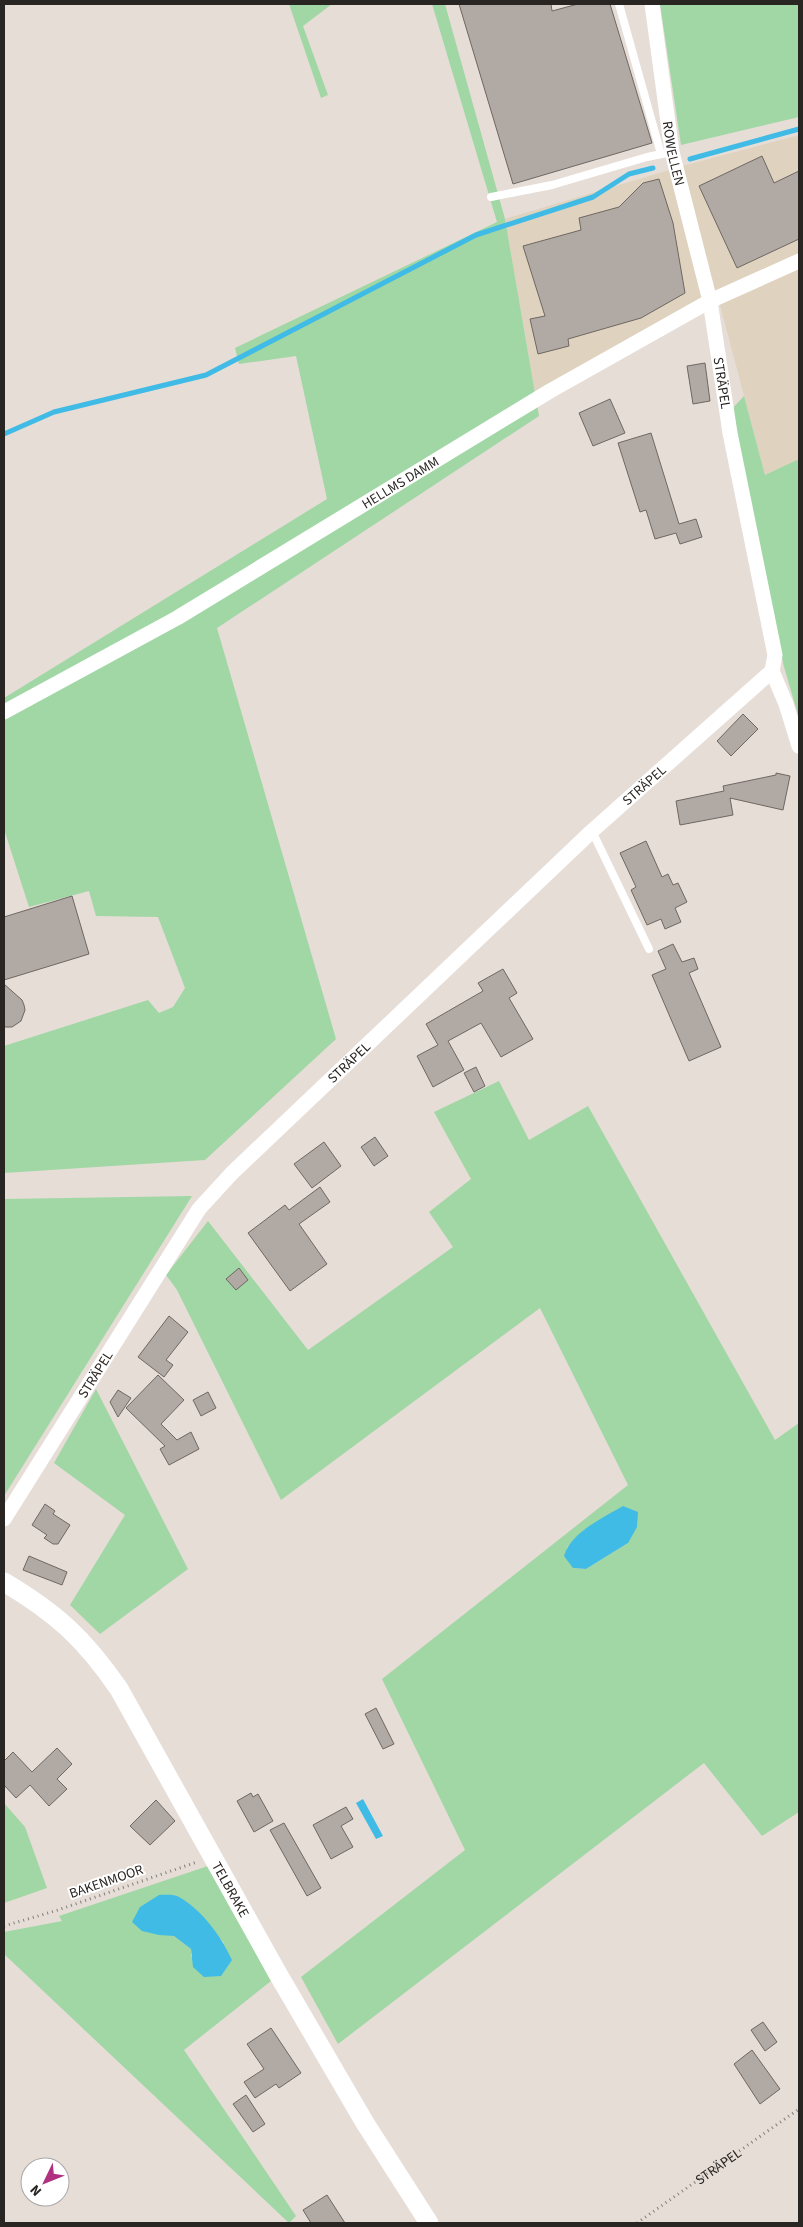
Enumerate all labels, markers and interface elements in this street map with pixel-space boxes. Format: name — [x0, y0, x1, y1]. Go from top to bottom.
street label: ROWELLEN — [657, 120, 689, 188]
street label: STRÄPEL — [708, 356, 735, 411]
street label: HELLMS DAMM — [358, 452, 443, 514]
street label: STRÄPEL — [618, 761, 671, 811]
street label: STRÄPEL — [323, 1037, 375, 1088]
street label: STRÄPEL — [73, 1347, 118, 1402]
street label: TELBRAKE — [206, 1858, 253, 1921]
street label: BAKENMOOR — [67, 1860, 146, 1904]
street label: STRÄPEL — [691, 2143, 746, 2190]
north arrow — [20, 2157, 70, 2207]
text: N — [26, 2180, 47, 2200]

